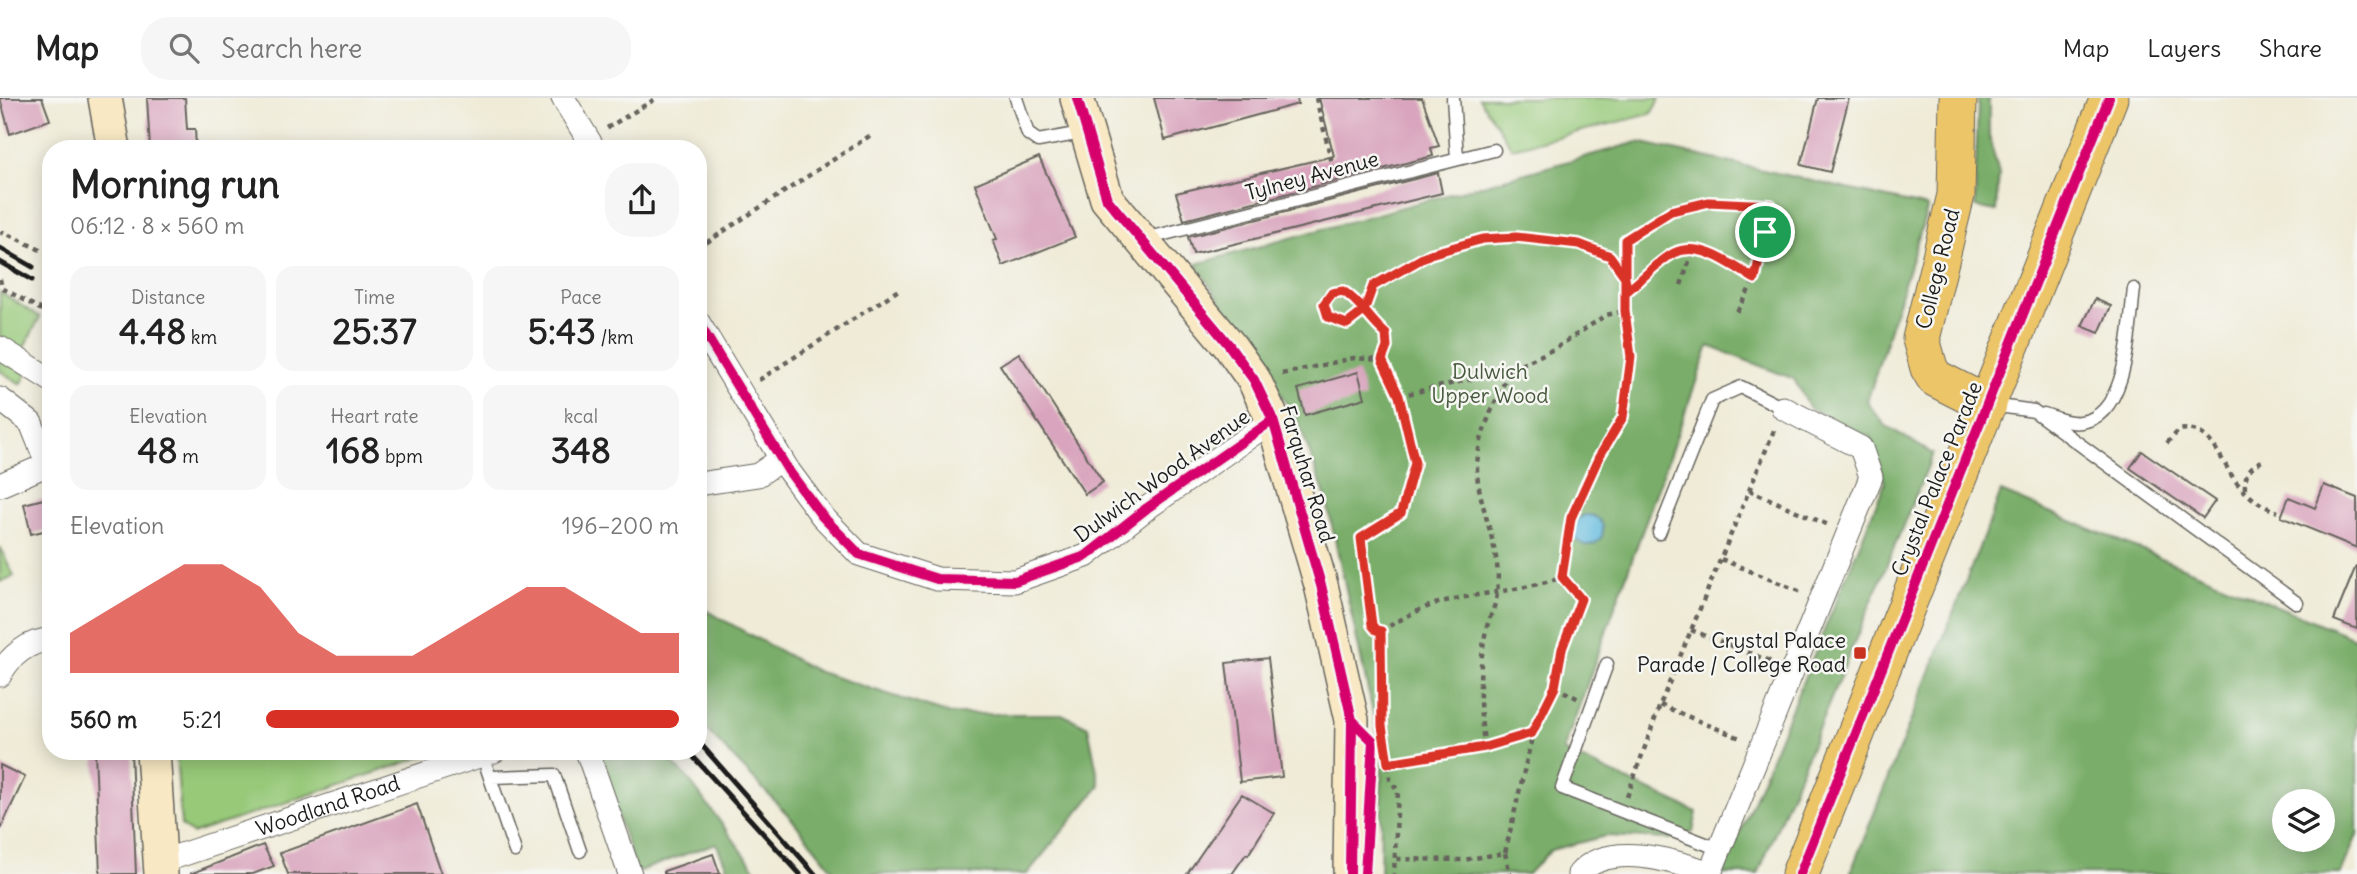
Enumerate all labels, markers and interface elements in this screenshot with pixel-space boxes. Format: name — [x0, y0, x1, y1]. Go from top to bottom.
search box — [141, 17, 631, 80]
text: Map — [35, 27, 99, 69]
icon: search — [165, 29, 203, 67]
text: Search here — [221, 32, 362, 65]
text: Map — [2063, 33, 2109, 63]
text: Layers — [2147, 33, 2221, 63]
text: Share — [2259, 33, 2322, 63]
street label: Tylney Avenue — [1242, 145, 1382, 206]
text: Morning run — [70, 161, 280, 208]
button: share — [605, 163, 679, 237]
pin — [1735, 202, 1795, 262]
street label: College Road — [1909, 206, 1966, 332]
text: 06:12 · 8 × 560 m — [70, 211, 244, 240]
icon: arrive — [1746, 213, 1784, 251]
text: Distance — [131, 285, 205, 309]
text: Time — [354, 285, 395, 309]
text: Pace — [560, 285, 601, 309]
text: 4.48 — [119, 309, 186, 353]
text: 25:37 — [332, 309, 417, 353]
text: 5:43 — [528, 309, 596, 353]
text: km — [186, 325, 217, 349]
text: /km — [596, 325, 634, 349]
park label: Dulwich Upper Wood — [1431, 358, 1549, 409]
street label: Crystal Palace Parade — [1885, 377, 1988, 580]
street label: Farquhar Road — [1274, 402, 1341, 546]
street label: Dulwich Wood Avenue — [1069, 403, 1255, 548]
text: Elevation — [129, 404, 207, 428]
text: Heart rate — [330, 404, 419, 428]
text: kcal — [564, 404, 598, 428]
text: 48 — [137, 428, 178, 472]
text: 168 — [326, 428, 380, 472]
text: 348 — [551, 428, 611, 472]
text: m — [178, 444, 199, 468]
text: bpm — [380, 444, 423, 468]
text: Elevation — [70, 511, 164, 540]
text: 196–200 m — [562, 511, 679, 540]
place label: Crystal Palace Parade / College Road — [1637, 627, 1846, 678]
marker: Crystal Palace Parade / College Road — [1852, 645, 1868, 661]
text: 560 m — [70, 705, 137, 734]
text: 5:21 — [182, 705, 222, 734]
street label: Woodland Road — [252, 769, 403, 842]
map controls — [2272, 789, 2335, 852]
button: layers — [2272, 789, 2335, 852]

